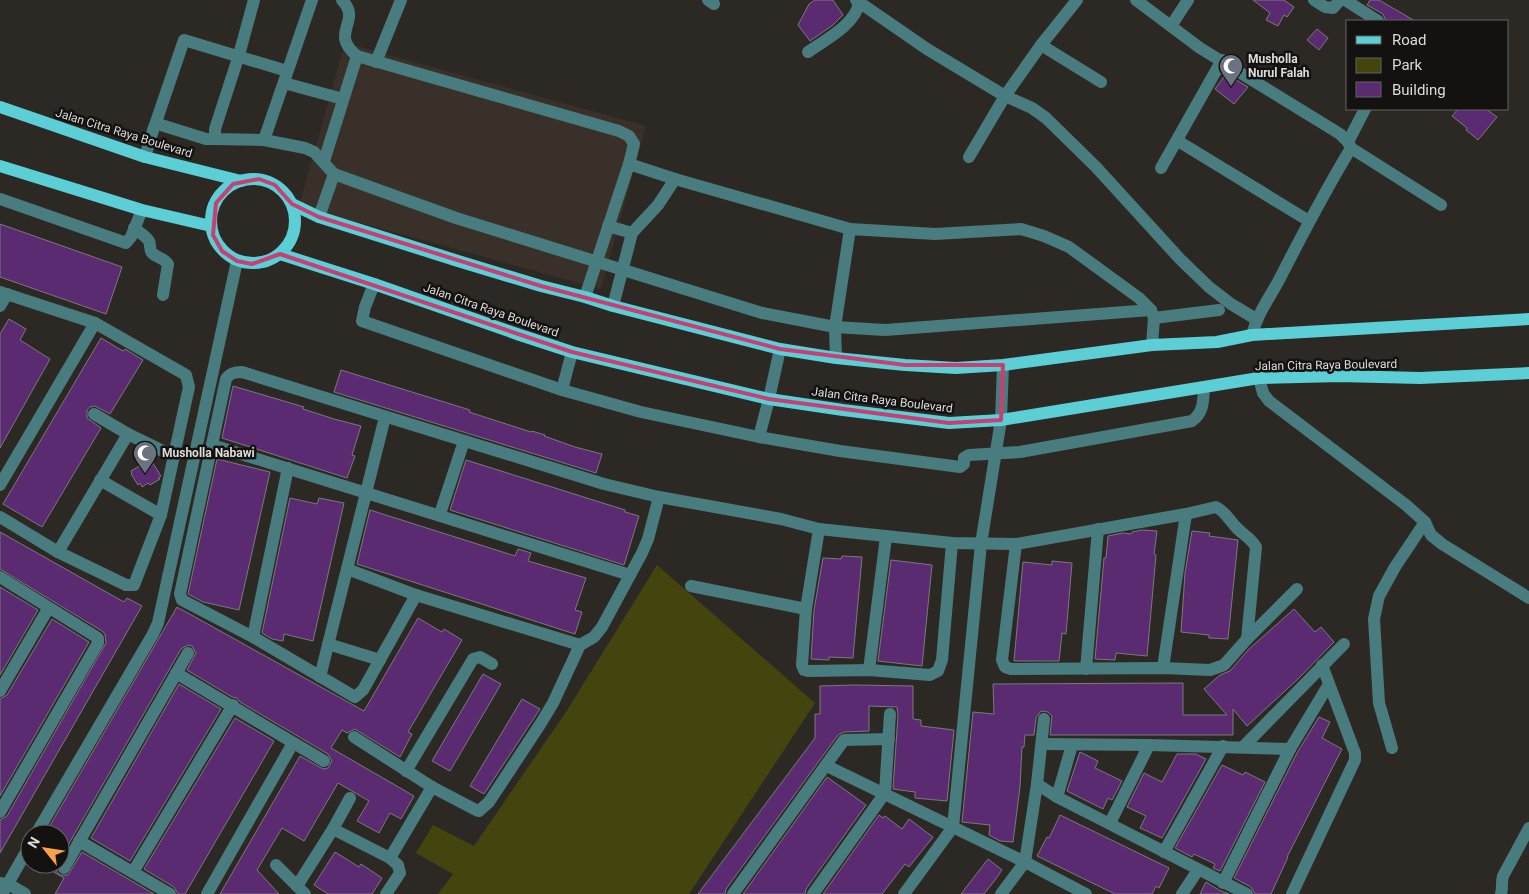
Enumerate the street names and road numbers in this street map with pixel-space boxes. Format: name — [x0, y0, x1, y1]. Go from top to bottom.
street label: Jalan Citra Raya Boulevard — [54, 106, 194, 160]
street label: Jalan Citra Raya Boulevard — [421, 280, 561, 340]
street label: Jalan Citra Raya Boulevard — [1255, 357, 1397, 373]
street label: Jalan Citra Raya Boulevard — [811, 384, 953, 416]

